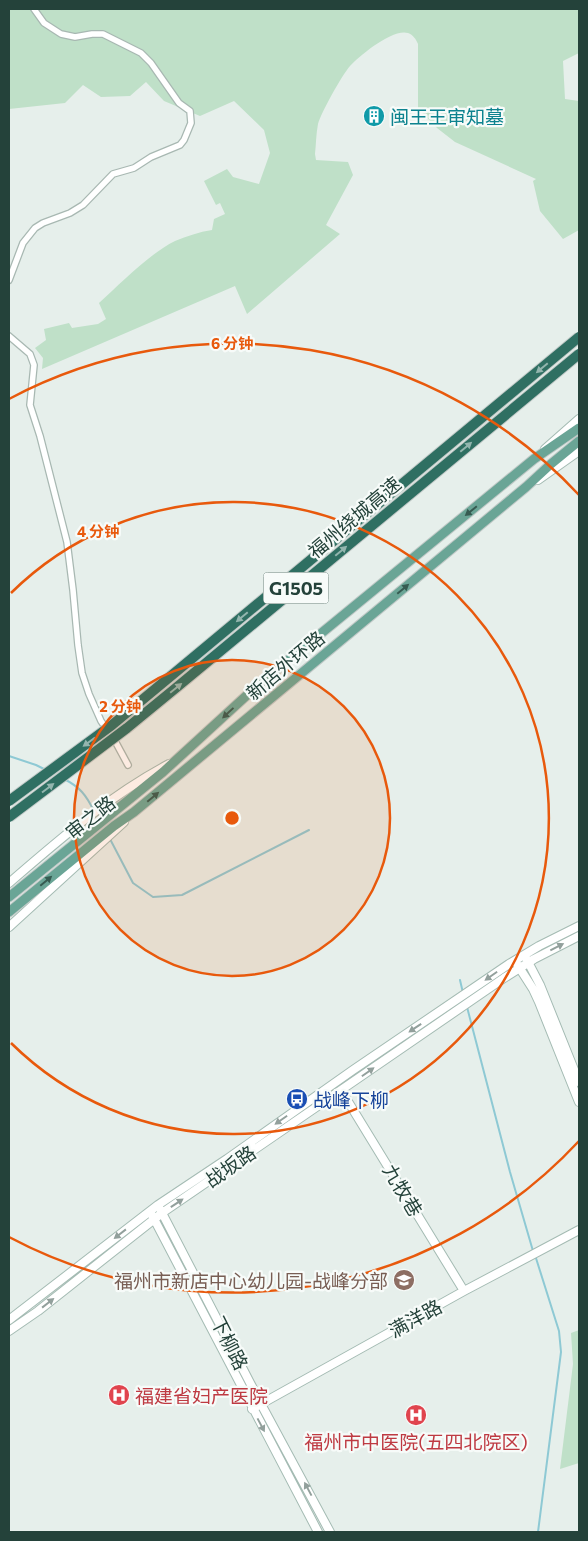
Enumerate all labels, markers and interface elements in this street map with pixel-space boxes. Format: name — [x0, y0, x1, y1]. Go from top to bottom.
building icon: 闽王王审知墓 — [362, 104, 386, 128]
place label: 闽王王审知墓 — [390, 105, 504, 128]
text: 6 分钟 — [211, 334, 253, 352]
one-way arrow — [535, 363, 548, 374]
one-way arrow — [460, 442, 472, 453]
street label: 福州绕城高速 — [303, 472, 405, 562]
one-way arrow — [465, 505, 478, 516]
text: 4 分钟 — [77, 522, 119, 540]
one-way arrow — [334, 545, 347, 556]
road number: G1505 — [264, 572, 328, 604]
one-way arrow — [396, 584, 409, 595]
one-way arrow — [235, 612, 248, 623]
street label: 新店外环路 — [241, 626, 329, 704]
one-way arrow — [169, 683, 182, 694]
text: 2 分钟 — [99, 697, 141, 715]
one-way arrow — [222, 707, 234, 719]
one-way arrow — [82, 737, 96, 747]
one-way arrow — [41, 783, 54, 794]
street label: 审之路 — [60, 790, 120, 844]
one-way arrow — [146, 791, 159, 802]
centre of rings — [223, 809, 241, 827]
one-way arrow — [40, 876, 53, 887]
one-way arrow — [550, 943, 564, 951]
one-way arrow — [485, 970, 498, 981]
one-way arrow — [408, 1023, 422, 1033]
one-way arrow — [361, 1067, 375, 1077]
bus stop icon: 战峰下柳 — [285, 1087, 309, 1111]
place label: 战峰下柳 — [313, 1088, 389, 1111]
one-way arrow — [275, 1115, 288, 1125]
street label: 战坂路 — [200, 1140, 260, 1192]
street label: 九牧巷 — [378, 1160, 428, 1220]
one-way arrow — [170, 1198, 183, 1208]
one-way arrow — [114, 1228, 127, 1239]
school or university icon: 福州市新店中心幼儿园-战峰分部 — [392, 1268, 416, 1292]
place label: 福州市新店中心幼儿园-战峰分部 — [114, 1269, 388, 1292]
street label: 满洋路 — [384, 1294, 446, 1342]
one-way arrow — [41, 1298, 55, 1308]
street label: 下柳路 — [207, 1312, 253, 1374]
hospital icon: 福建省妇产医院 — [107, 1383, 131, 1407]
place label: 福建省妇产医院 — [135, 1384, 268, 1407]
hospital icon: 福州市中医院(五四北院区) — [404, 1403, 428, 1427]
one-way arrow — [257, 1418, 265, 1433]
place label: 福州市中医院(五四北院区) — [304, 1430, 528, 1453]
one-way arrow — [303, 1482, 312, 1496]

